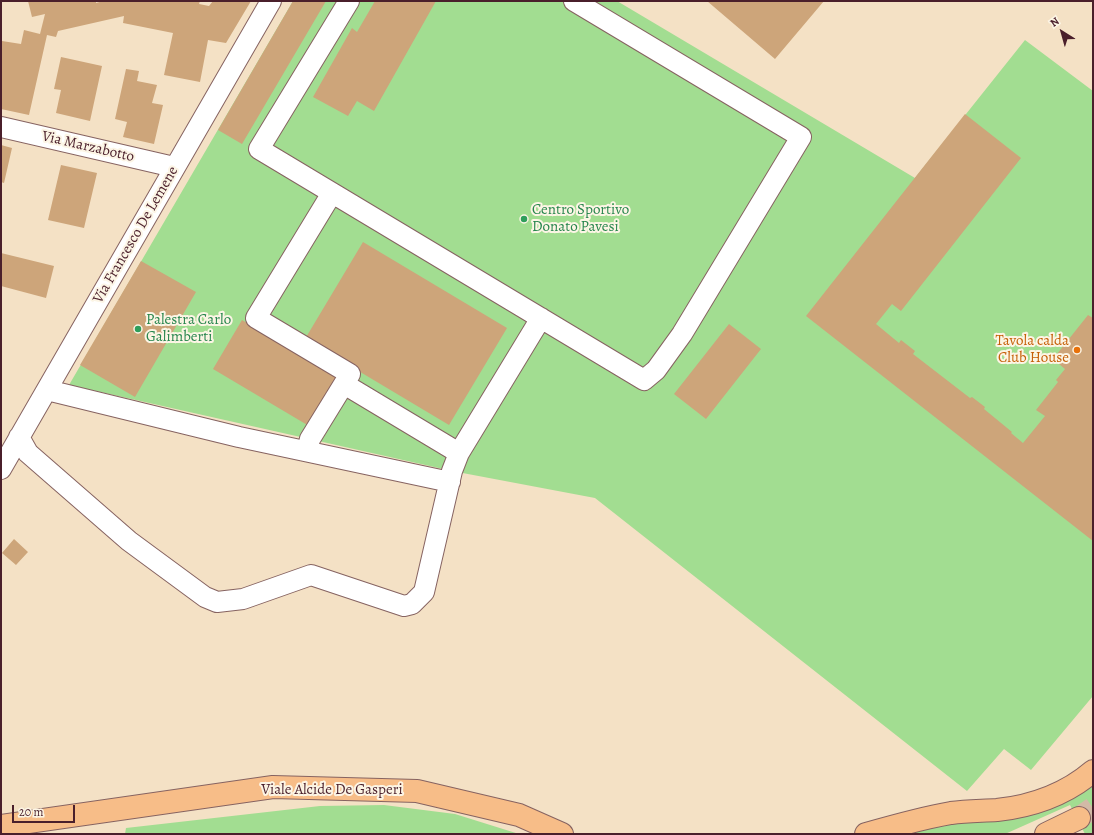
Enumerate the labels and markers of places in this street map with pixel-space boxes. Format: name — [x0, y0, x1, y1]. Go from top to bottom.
place label: Centro Sportivo Donato Pavesi — [532, 201, 629, 236]
marker: Centro Sportivo Donato Pavesi — [519, 214, 529, 224]
place label: Palestra Carlo Galimberti — [146, 311, 231, 346]
marker: Palestra Carlo Galimberti — [133, 324, 143, 334]
place label: Tavola calda Club House — [995, 332, 1069, 367]
marker: Tavola calda Club House — [1072, 345, 1082, 355]

